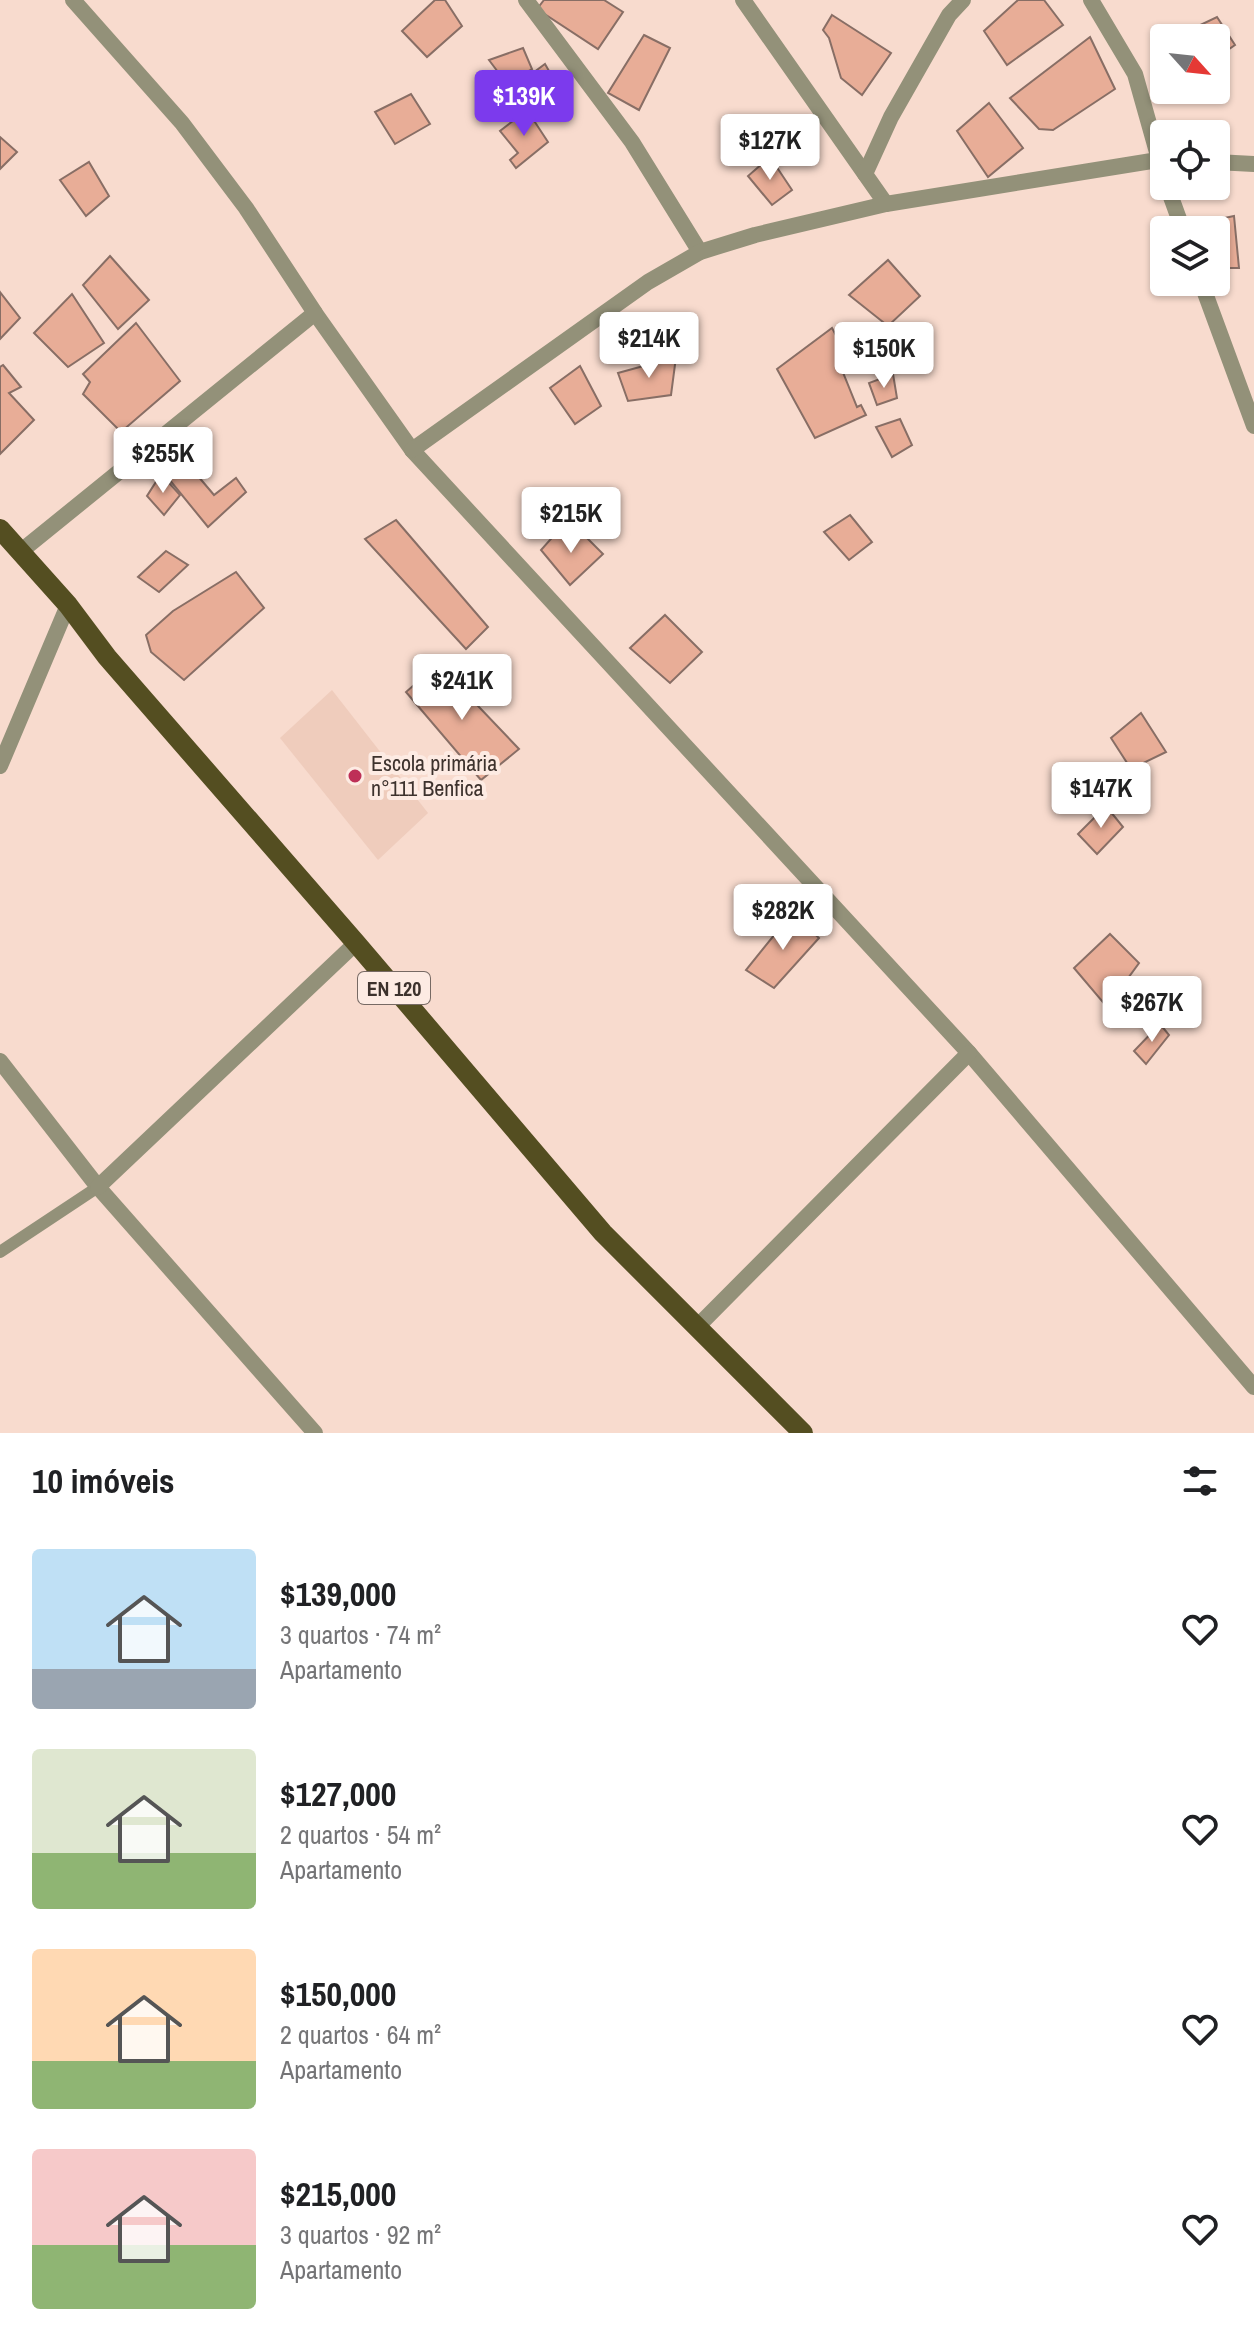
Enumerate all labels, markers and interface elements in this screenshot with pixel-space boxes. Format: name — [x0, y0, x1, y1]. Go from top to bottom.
north arrow — [1150, 24, 1230, 104]
map controls — [1150, 24, 1230, 296]
pin: $139K — [468, 70, 580, 138]
text: $139K — [493, 78, 555, 113]
pin: $127K — [714, 114, 826, 182]
button: locate — [1150, 120, 1230, 200]
text: $127K — [739, 122, 801, 157]
button: layers — [1150, 216, 1230, 296]
pin: $214K — [593, 312, 705, 380]
text: $214K — [618, 320, 680, 355]
pin: $150K — [828, 322, 940, 390]
text: $150K — [853, 330, 915, 365]
pin: $255K — [107, 427, 219, 495]
text: $255K — [132, 435, 194, 470]
pin: $215K — [515, 487, 627, 555]
text: $215K — [540, 495, 602, 530]
pin: $241K — [406, 654, 518, 722]
text: $241K — [431, 662, 493, 697]
place label: Escola primária n°111 Benfica — [371, 748, 497, 803]
pin: $147K — [1045, 762, 1157, 830]
marker: Escola primária n°111 Benfica — [346, 767, 364, 785]
text: $147K — [1070, 770, 1132, 805]
pin: $282K — [727, 884, 839, 952]
text: $282K — [752, 892, 814, 927]
road number: EN 120 — [358, 972, 430, 1004]
pin: $267K — [1096, 976, 1208, 1044]
text: $267K — [1121, 984, 1183, 1019]
text: 10 imóveis — [32, 1458, 175, 1504]
icon: filters — [1178, 1459, 1222, 1503]
text: $139,000 — [280, 1571, 396, 1617]
icon: home — [96, 1581, 192, 1677]
icon: heart — [1178, 1607, 1222, 1651]
text: 3 quartos · 74 m² — [280, 1617, 441, 1652]
text: Apartamento — [280, 1652, 402, 1687]
text: $127,000 — [280, 1771, 396, 1817]
icon: home — [96, 1781, 192, 1877]
icon: heart — [1178, 1807, 1222, 1851]
text: 2 quartos · 54 m² — [280, 1817, 441, 1852]
text: Apartamento — [280, 1852, 402, 1887]
text: $150,000 — [280, 1971, 396, 2017]
icon: home — [96, 1981, 192, 2077]
icon: heart — [1178, 2007, 1222, 2051]
text: 2 quartos · 64 m² — [280, 2017, 441, 2052]
text: Apartamento — [280, 2052, 402, 2087]
text: $215,000 — [280, 2171, 396, 2217]
icon: home — [96, 2181, 192, 2277]
icon: heart — [1178, 2207, 1222, 2251]
text: 3 quartos · 92 m² — [280, 2217, 441, 2252]
text: Apartamento — [280, 2252, 402, 2287]

